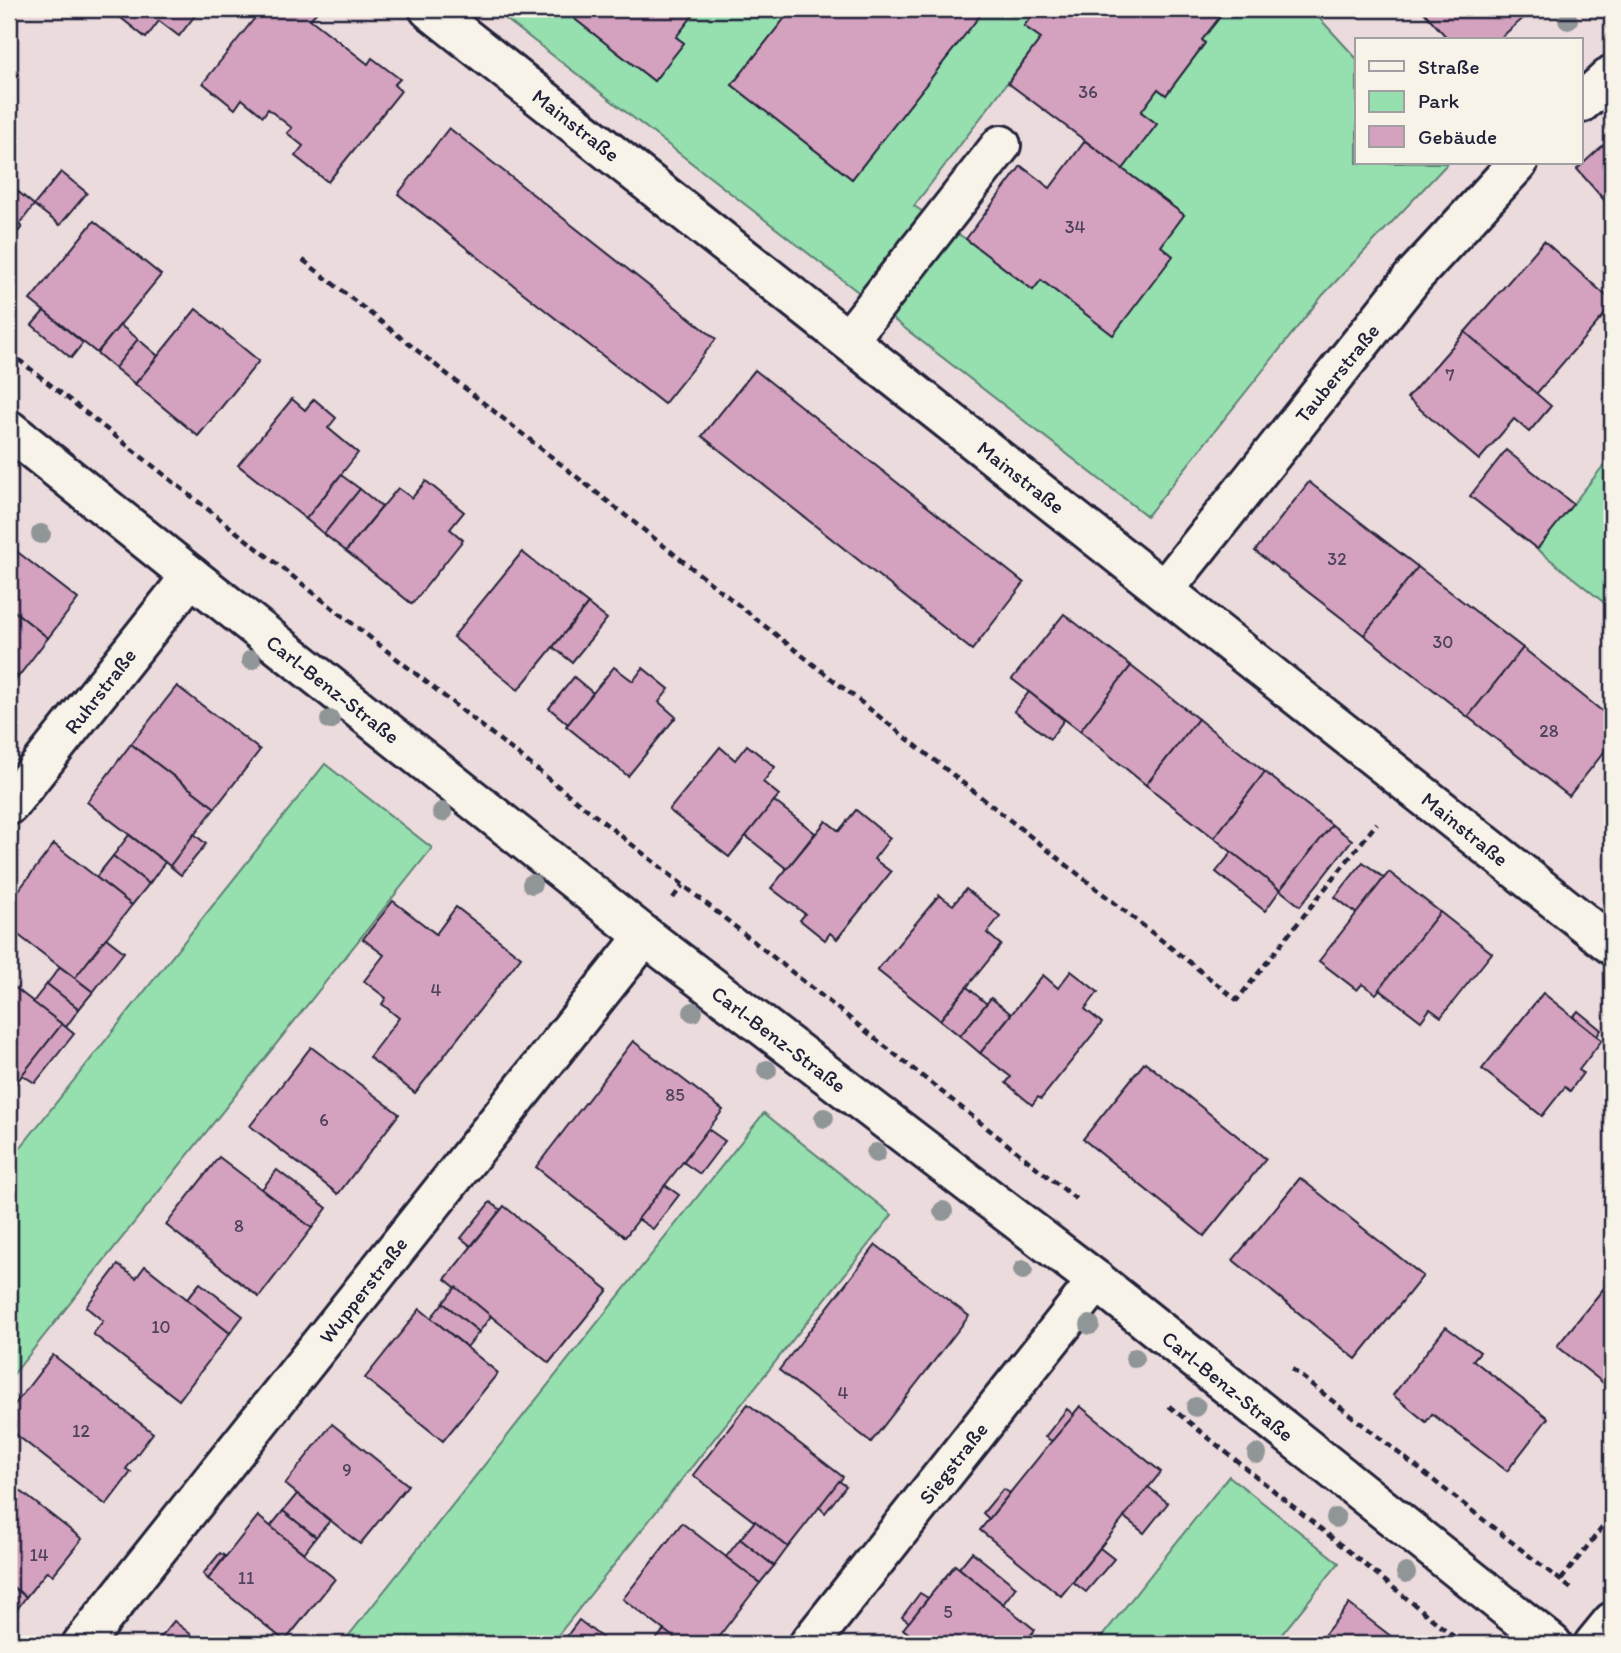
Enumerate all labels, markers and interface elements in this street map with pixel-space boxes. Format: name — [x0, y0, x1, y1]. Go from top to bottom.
legend — [1355, 38, 1582, 164]
text: Straße — [1418, 54, 1479, 79]
house number: 36 — [1078, 81, 1098, 103]
street label: Mainstraße — [527, 83, 625, 167]
text: Park — [1418, 88, 1460, 113]
text: Gebäude — [1418, 124, 1497, 149]
house number: 34 — [1065, 216, 1085, 238]
street label: Tauberstraße — [1289, 318, 1385, 428]
house number: 7 — [1446, 364, 1455, 386]
street label: Mainstraße — [972, 435, 1070, 519]
house number: 32 — [1327, 548, 1347, 570]
street label: Carl-Benz-Straße — [261, 629, 405, 749]
house number: 30 — [1433, 631, 1453, 653]
street label: Ruhrstraße — [59, 643, 141, 739]
house number: 28 — [1539, 720, 1559, 742]
street label: Mainstraße — [1417, 787, 1513, 871]
house number: 4 — [431, 979, 442, 1001]
street label: Carl-Benz-Straße — [707, 980, 851, 1098]
house number: 85 — [665, 1084, 685, 1106]
house number: 6 — [319, 1109, 329, 1131]
house number: 8 — [234, 1215, 244, 1237]
street label: Wupperstraße — [314, 1232, 412, 1348]
house number: 10 — [151, 1316, 171, 1338]
street label: Carl-Benz-Straße — [1157, 1325, 1299, 1447]
house number: 4 — [838, 1382, 849, 1404]
street label: Siegstraße — [913, 1417, 993, 1509]
house number: 12 — [72, 1420, 90, 1442]
house number: 9 — [342, 1459, 352, 1481]
house number: 14 — [29, 1544, 49, 1566]
house number: 11 — [238, 1567, 254, 1589]
house number: 5 — [943, 1601, 953, 1623]

